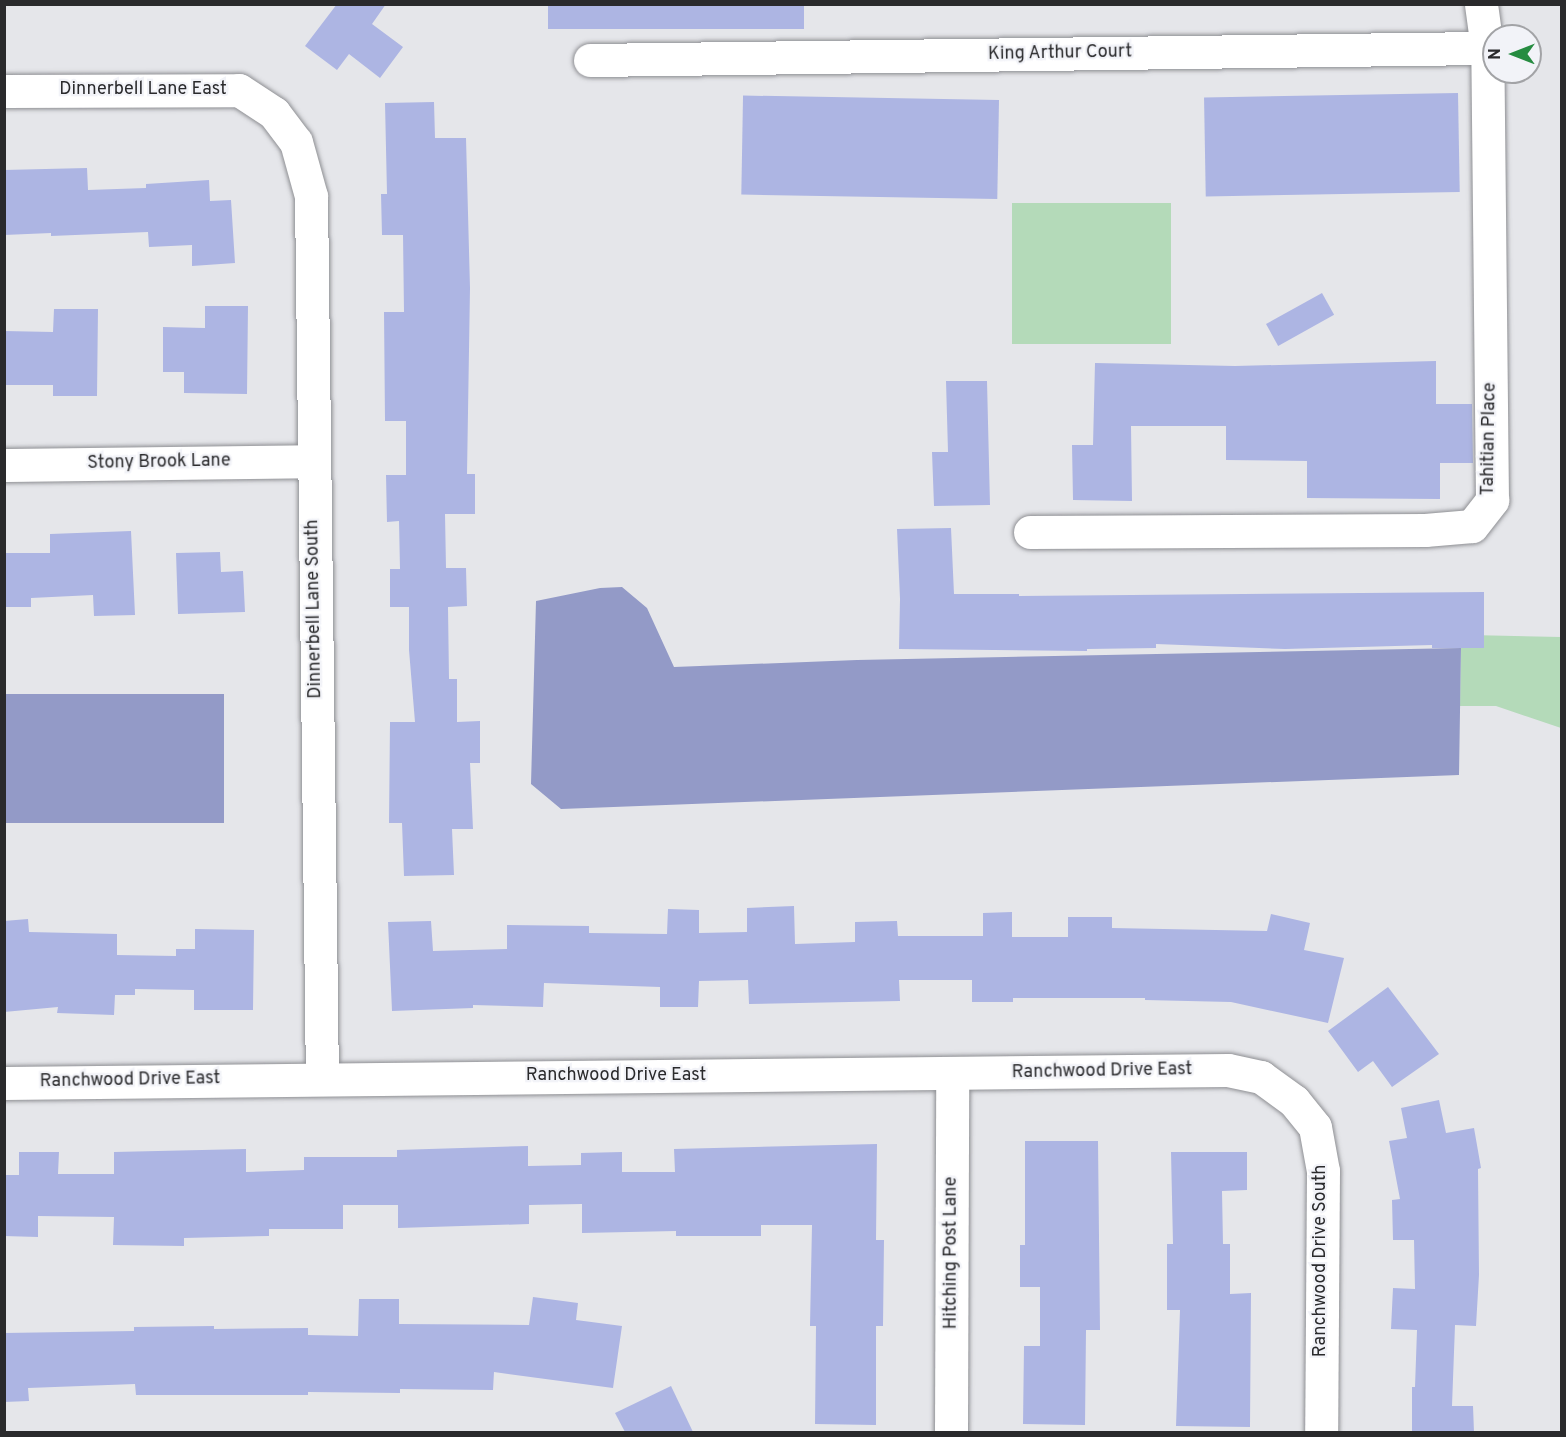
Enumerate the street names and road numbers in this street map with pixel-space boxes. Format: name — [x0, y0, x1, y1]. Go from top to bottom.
street label: King Arthur Court — [987, 42, 1133, 66]
street label: Dinnerbell Lane East — [59, 79, 227, 101]
street label: Tahitian Place — [1478, 382, 1502, 496]
street label: Stony Brook Lane — [87, 451, 231, 475]
street label: Dinnerbell Lane South — [303, 519, 327, 699]
street label: Ranchwood Drive East — [1012, 1060, 1192, 1084]
street label: Ranchwood Drive East — [526, 1065, 706, 1087]
street label: Ranchwood Drive East — [40, 1069, 220, 1093]
street label: Ranchwood Drive South — [1310, 1165, 1332, 1357]
street label: Hitching Post Lane — [941, 1177, 963, 1329]

